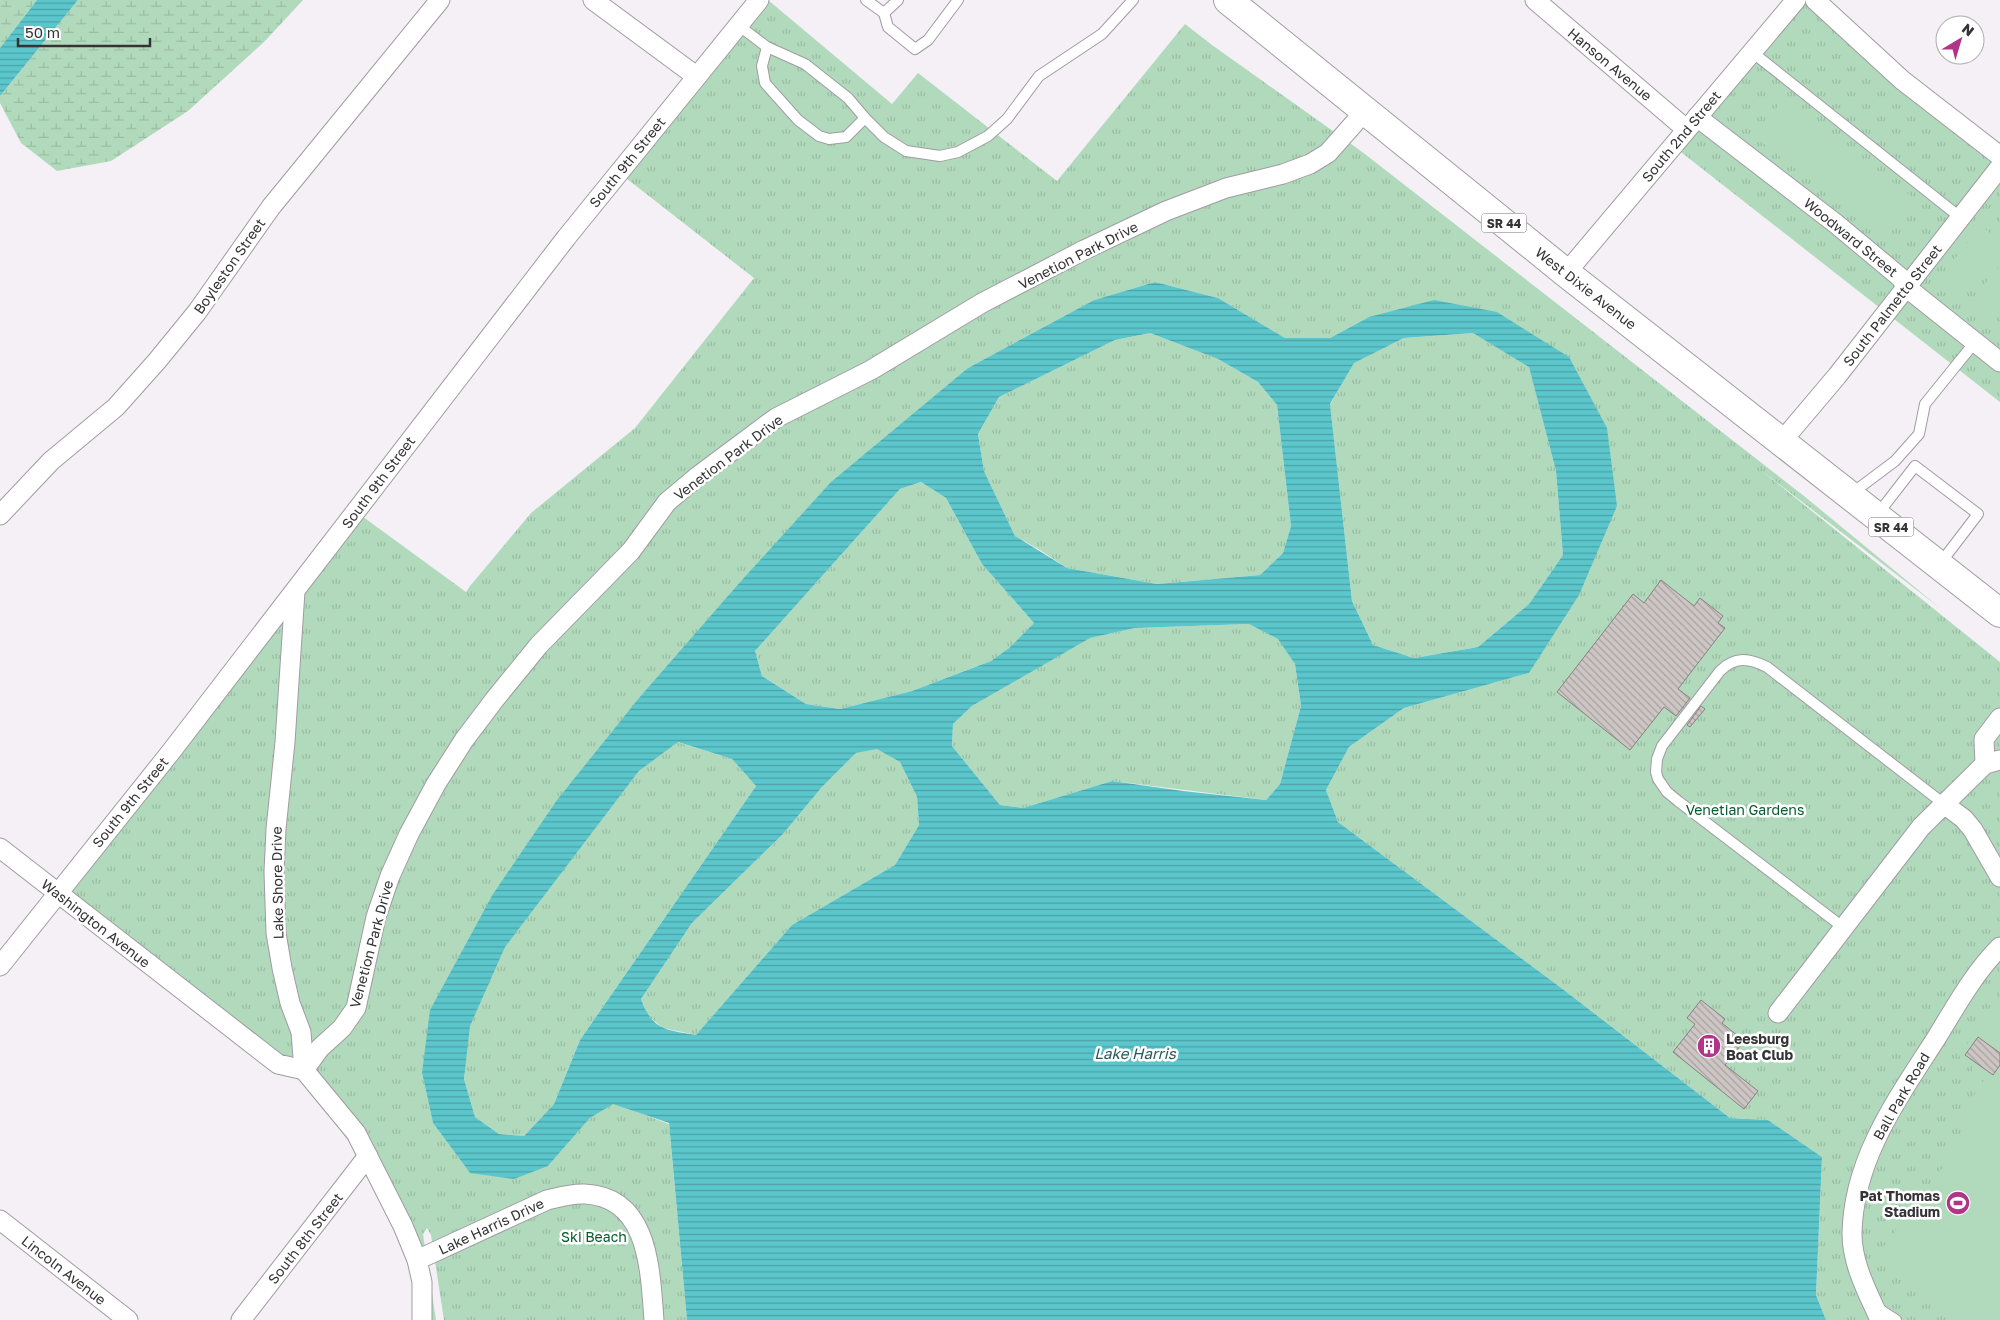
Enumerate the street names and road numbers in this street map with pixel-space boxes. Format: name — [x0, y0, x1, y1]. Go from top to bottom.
street label: Hanson Avenue — [1565, 24, 1655, 104]
street label: South 2nd Street — [1638, 87, 1724, 185]
street label: South 9th Street — [585, 113, 669, 211]
street label: Woodward Street — [1801, 194, 1901, 280]
road number: SR 44 — [1482, 214, 1526, 232]
street label: Boyleston Street — [190, 215, 268, 317]
street label: Venetion Park Drive — [1015, 218, 1141, 292]
street label: South Palmetto Street — [1839, 241, 1945, 369]
street label: West Dixie Avenue — [1532, 243, 1640, 333]
street label: Venetion Park Drive — [670, 411, 786, 503]
street label: South 9th Street — [338, 432, 418, 532]
road number: SR 44 — [1868, 518, 1914, 536]
street label: South 9th Street — [88, 753, 172, 851]
street label: Lake Shore Drive — [268, 826, 286, 940]
street label: Washington Avenue — [38, 875, 154, 971]
street label: Venetion Park Drive — [346, 878, 396, 1010]
street label: Ball Park Road — [1869, 1049, 1933, 1143]
street label: South 8th Street — [264, 1189, 346, 1287]
street label: Lake Harris Drive — [436, 1194, 546, 1258]
street label: Lincoln Avenue — [18, 1232, 110, 1308]

